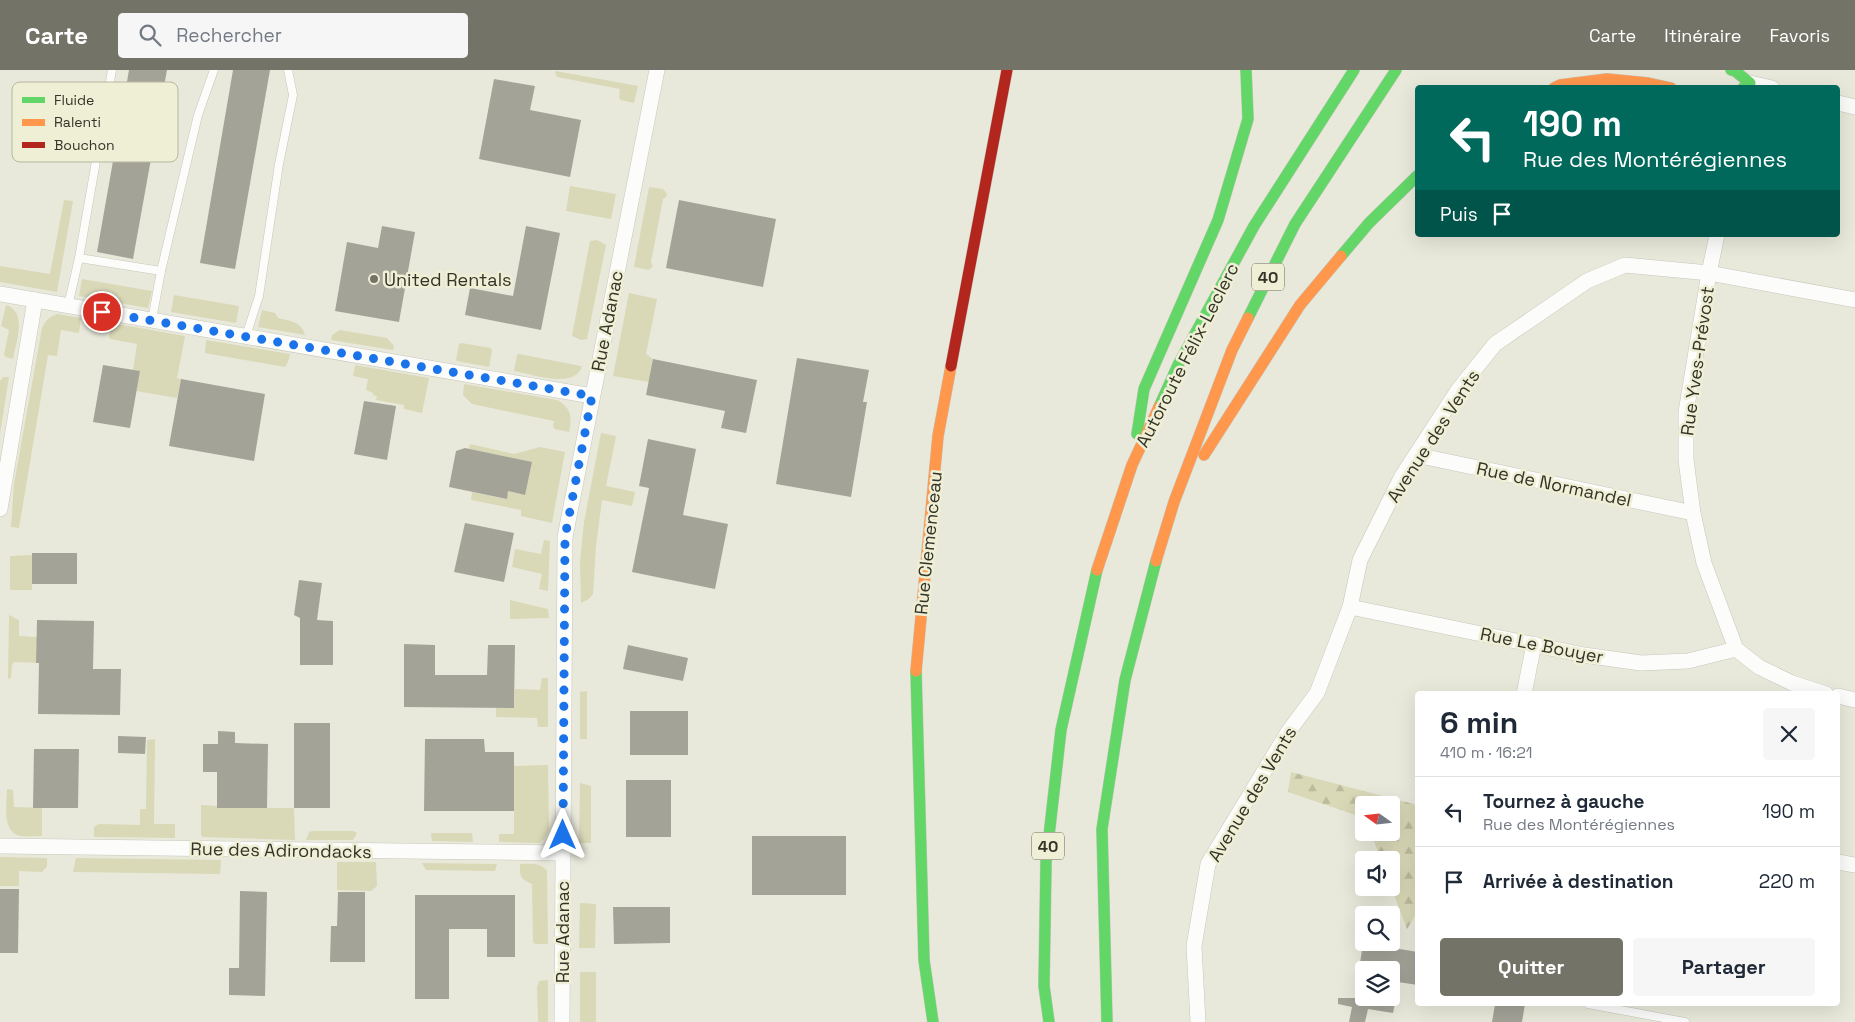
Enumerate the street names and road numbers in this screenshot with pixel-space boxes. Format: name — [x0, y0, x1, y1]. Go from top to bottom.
street label: Autoroute Félix-Leclerc — [1130, 259, 1244, 451]
road number: 40 — [1252, 263, 1284, 290]
street label: Rue Adanac — [586, 268, 628, 374]
street label: Rue Yves-Prévost — [1675, 285, 1719, 437]
street label: Avenue des Vents — [1381, 365, 1485, 507]
street label: Rue de Normandel — [1474, 456, 1634, 512]
street label: Rue Clemenceau — [909, 470, 947, 616]
street label: Rue Le Bouyer — [1478, 622, 1606, 668]
street label: Avenue des Vents — [1202, 722, 1302, 866]
road number: 40 — [1032, 832, 1064, 859]
street label: Rue des Adirondacks — [190, 837, 372, 863]
street label: Rue Adanac — [551, 881, 574, 983]

